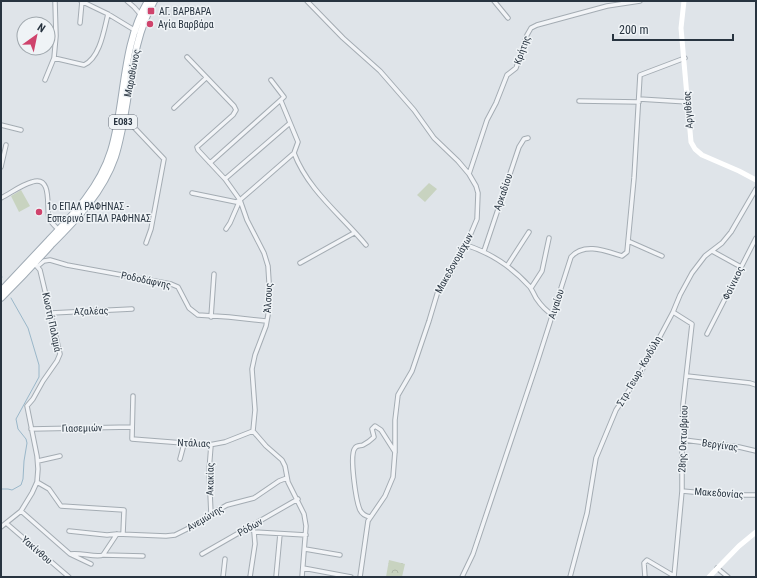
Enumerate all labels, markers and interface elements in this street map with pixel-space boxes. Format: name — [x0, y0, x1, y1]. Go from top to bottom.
marker: ΑΓ. ΒΑΡΒΑΡΑ — [146, 6, 156, 16]
place label: ΑΓ. ΒΑΡΒΑΡΑ — [159, 6, 212, 17]
north arrow — [16, 16, 56, 56]
scale bar — [613, 16, 733, 42]
marker: Αγία Βαρβάρα — [145, 19, 155, 29]
place label: Αγία Βαρβάρα — [158, 19, 214, 30]
text: N — [35, 21, 48, 35]
text: 200 m — [619, 23, 649, 37]
street label: Κρήτης — [512, 34, 533, 66]
street label: Μαραθώνος — [122, 48, 143, 98]
street label: Αργιθέας — [681, 91, 696, 129]
road number: ΕΟ83 — [109, 115, 137, 129]
street label: Αρκαδίου — [492, 172, 515, 212]
place label: 1ο ΕΠΑΛ ΡΑΦΗΝΑΣ - Εσπερινό ΕΠΑΛ ΡΑΦΗΝΑΣ — [47, 201, 151, 224]
marker: 1ο ΕΠΑΛ ΡΑΦΗΝΑΣ - Εσπερινό ΕΠΑΛ ΡΑΦΗΝΑΣ — [34, 207, 44, 217]
street label: Μακεδονομάχων — [433, 230, 476, 295]
street label: Φοίνικος — [720, 264, 747, 302]
street label: Ροδοδάφνης — [120, 269, 172, 292]
street label: Άλσους — [262, 282, 275, 313]
street label: Αιγαίου — [546, 288, 566, 320]
street label: Κωστή Παλαμά — [40, 291, 64, 353]
street label: Αζαλέας — [74, 305, 109, 318]
street label: Στρ. Γεωρ. Κονδύλη — [614, 334, 664, 408]
street label: 28ης Οκτωβρίου — [676, 405, 691, 473]
street label: Γιασεμιών — [62, 422, 103, 434]
street label: Ντάλιας — [177, 437, 211, 450]
street label: Βεργίνας — [701, 437, 739, 454]
street label: Ακακίας — [204, 462, 217, 496]
street label: Μακεδονίας — [694, 486, 744, 501]
street label: Ανεμώνης — [185, 503, 226, 534]
street label: Ρόδων — [236, 515, 265, 538]
street label: Υακίνθου — [19, 534, 55, 566]

